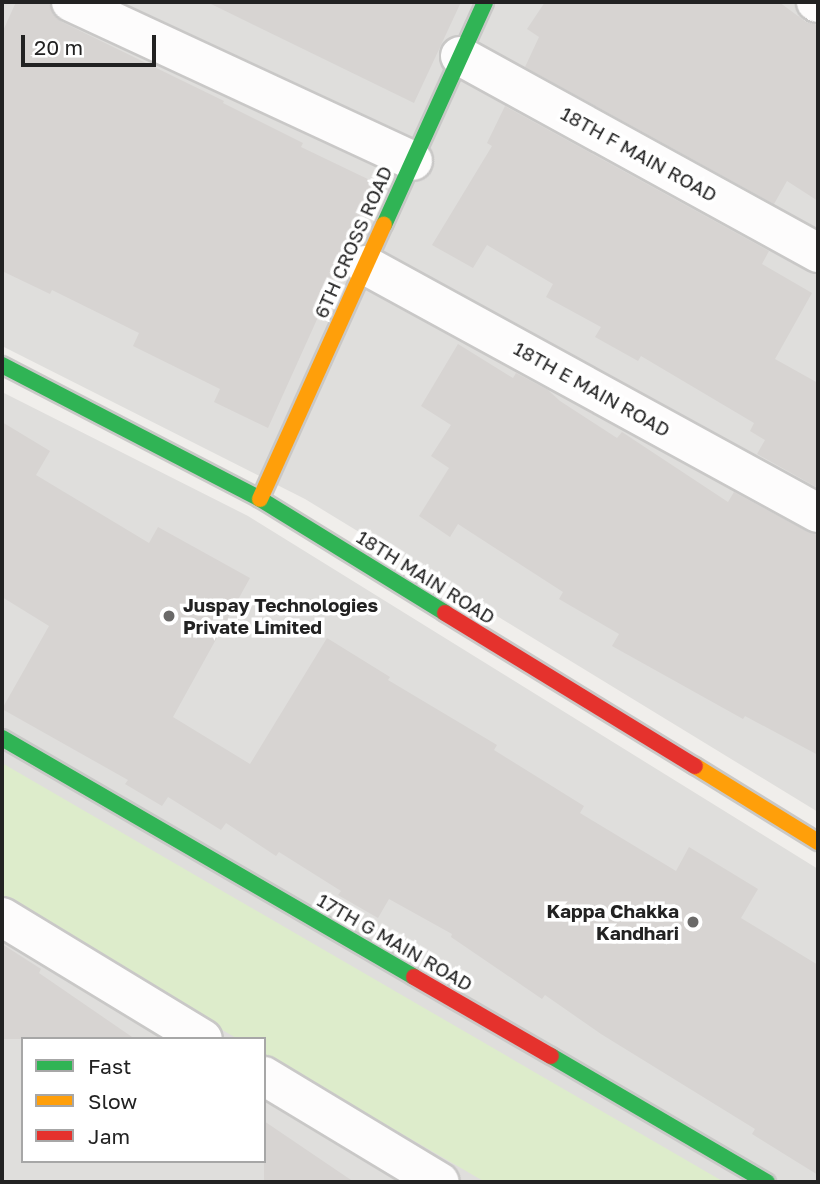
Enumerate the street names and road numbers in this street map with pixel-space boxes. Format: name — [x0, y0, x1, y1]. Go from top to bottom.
street label: 18TH F MAIN ROAD — [557, 102, 721, 206]
street label: 6TH CROSS ROAD — [309, 162, 397, 322]
street label: 18TH E MAIN ROAD — [510, 337, 674, 441]
street label: 18TH MAIN ROAD — [353, 525, 499, 629]
street label: 17TH G MAIN ROAD — [313, 888, 477, 996]

